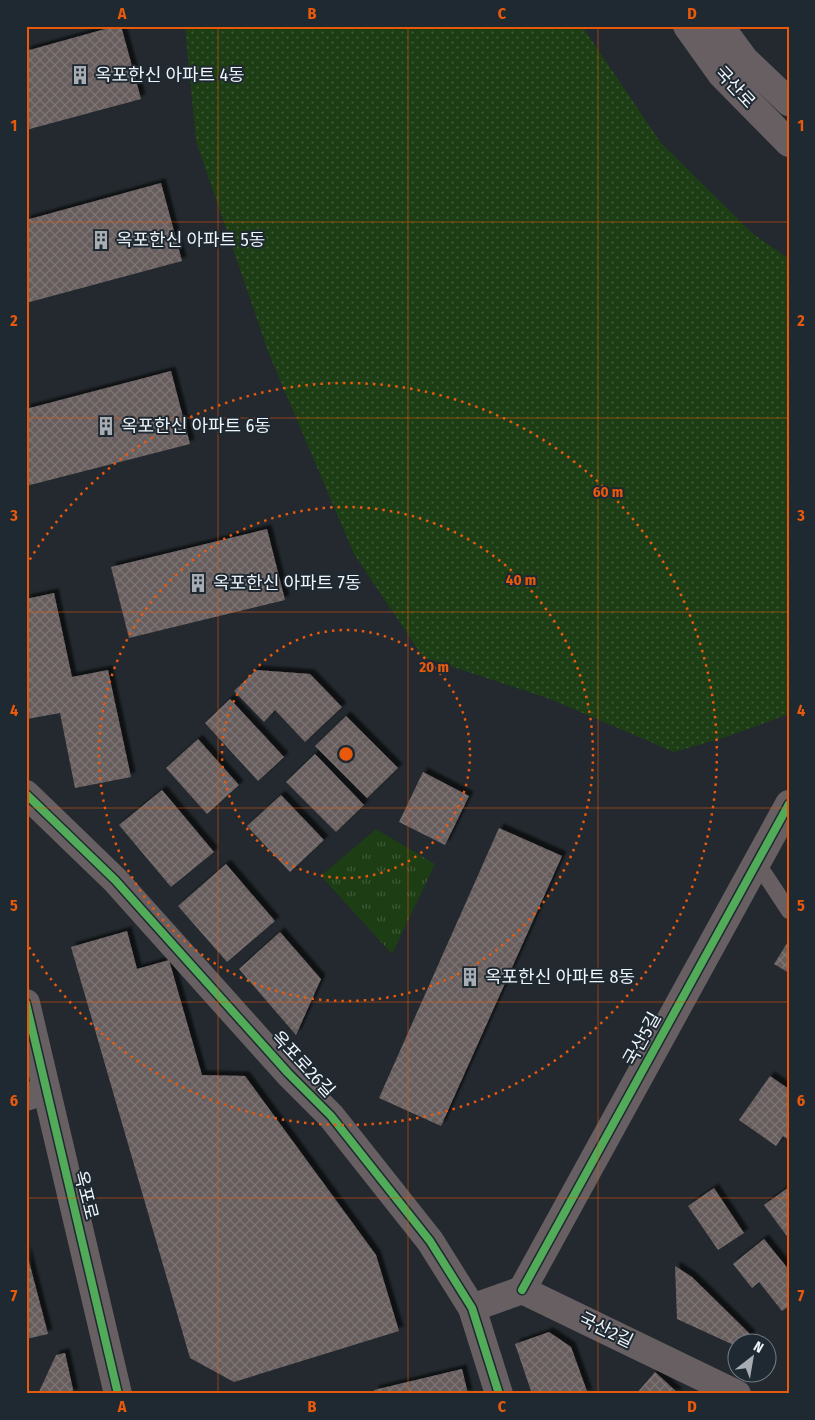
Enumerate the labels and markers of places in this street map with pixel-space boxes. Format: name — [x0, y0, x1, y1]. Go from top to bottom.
building icon: 옥포한신 아파트 4동 — [69, 64, 91, 86]
place label: 옥포한신 아파트 4동 — [95, 64, 245, 86]
building icon: 옥포한신 아파트 5동 — [90, 229, 112, 251]
place label: 옥포한신 아파트 5동 — [116, 229, 265, 251]
building icon: 옥포한신 아파트 6동 — [95, 415, 117, 437]
place label: 옥포한신 아파트 6동 — [121, 415, 271, 437]
building icon: 옥포한신 아파트 7동 — [187, 572, 209, 594]
place label: 옥포한신 아파트 7동 — [213, 572, 361, 594]
centre of rings — [337, 745, 355, 763]
building icon: 옥포한신 아파트 8동 — [459, 966, 481, 988]
place label: 옥포한신 아파트 8동 — [485, 966, 635, 988]

